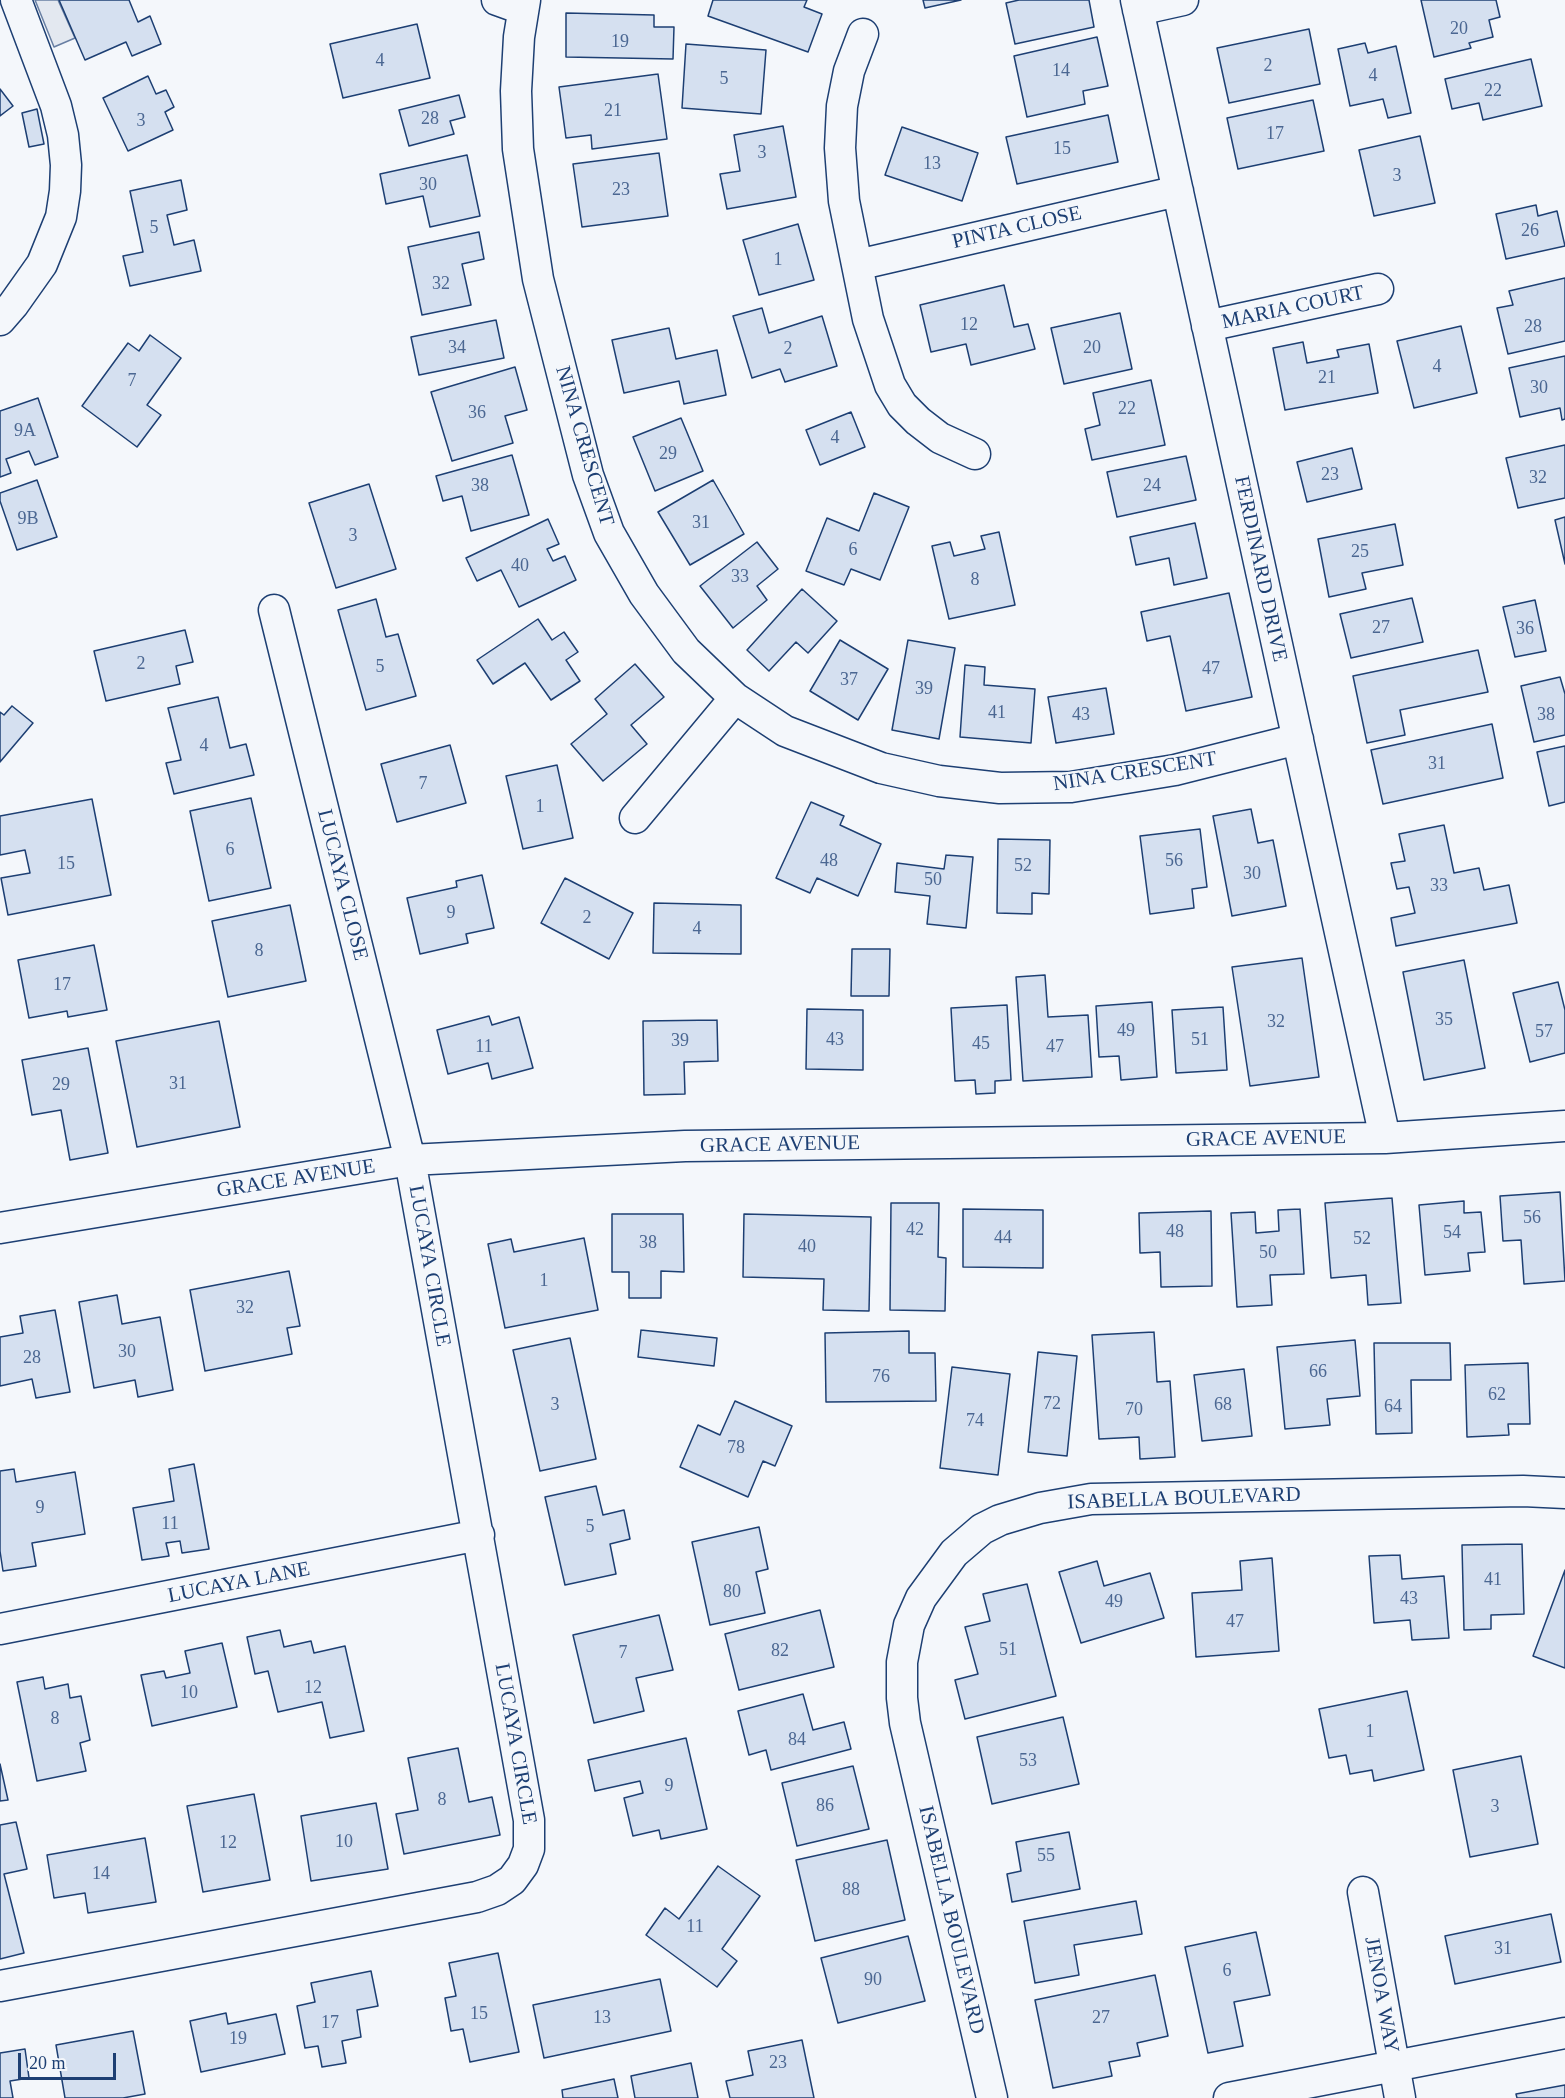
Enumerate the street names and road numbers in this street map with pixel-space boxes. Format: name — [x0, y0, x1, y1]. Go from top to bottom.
street label: PINTA CLOSE — [950, 201, 1084, 255]
street label: MARIA COURT — [1219, 281, 1367, 335]
street label: NINA CRESCENT — [549, 363, 619, 529]
street label: FERDINARD DRIVE — [1228, 474, 1292, 664]
street label: NINA CRESCENT — [1052, 747, 1218, 797]
street label: LUCAYA CLOSE — [311, 807, 373, 963]
street label: GRACE AVENUE — [1186, 1125, 1346, 1153]
street label: GRACE AVENUE — [700, 1131, 860, 1159]
street label: GRACE AVENUE — [215, 1154, 377, 1204]
street label: LUCAYA CIRCLE — [402, 1183, 456, 1349]
street label: ISABELLA BOULEVARD — [1067, 1482, 1301, 1516]
street label: LUCAYA LANE — [166, 1557, 312, 1609]
street label: LUCAYA CIRCLE — [488, 1661, 542, 1827]
street label: ISABELLA BOULEVARD — [912, 1803, 990, 2037]
street label: JENOA WAY — [1358, 1935, 1404, 2055]

